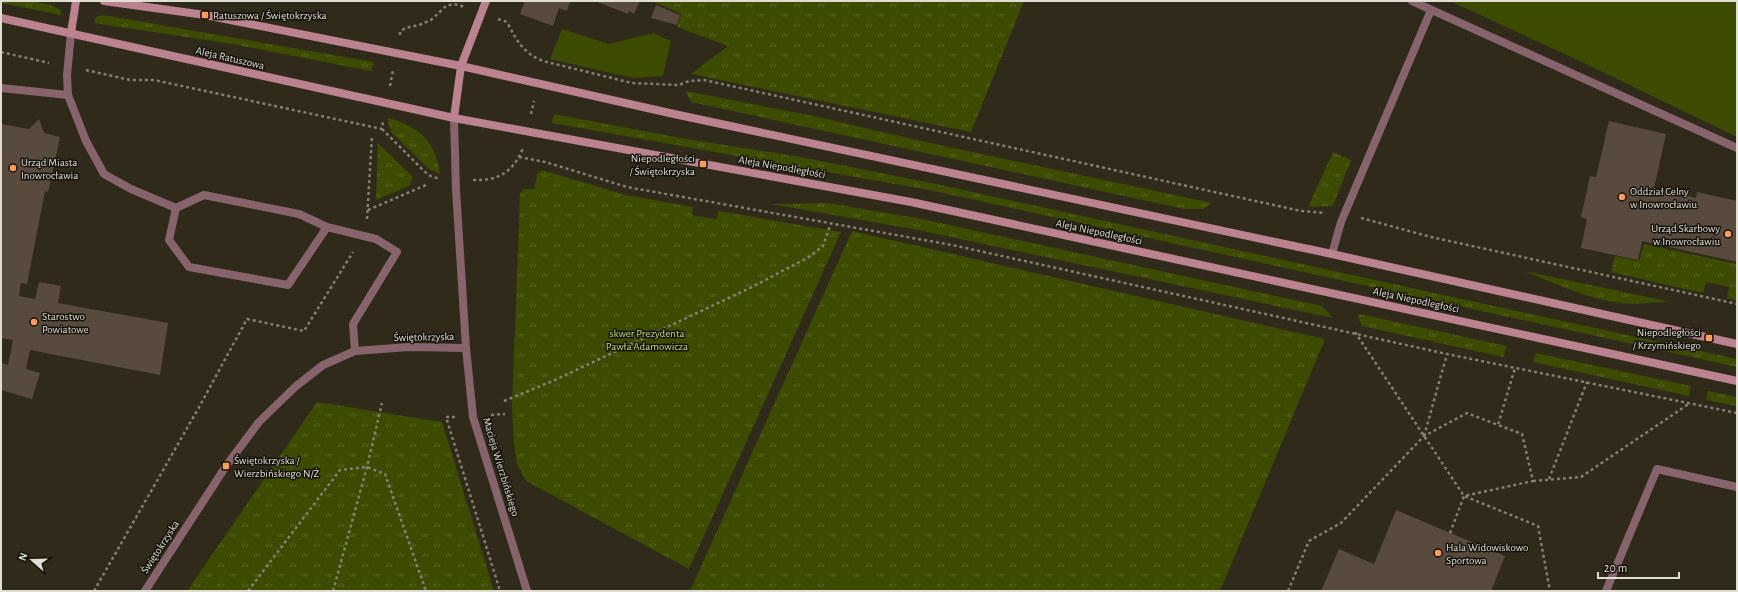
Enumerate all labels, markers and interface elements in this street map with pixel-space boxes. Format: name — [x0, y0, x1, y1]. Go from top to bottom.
place label: Ratuszowa / Świętokrzyska — [213, 9, 327, 21]
marker: Ratuszowa / Świętokrzyska — [200, 10, 210, 20]
street label: Aleja Ratuszowa — [195, 45, 265, 71]
place label: Niepodległości / Świętokrzyska — [629, 153, 695, 177]
street label: Aleja Niepodległości — [738, 154, 826, 180]
place label: Urząd Miasta Inowrocławia — [21, 157, 78, 181]
marker: Niepodległości / Świętokrzyska — [698, 159, 708, 169]
marker: Urząd Miasta Inowrocławia — [8, 163, 18, 173]
place label: Oddział Celny w Inowrocławiu — [1630, 186, 1697, 210]
marker: Oddział Celny w Inowrocławiu — [1617, 192, 1627, 202]
street label: Aleja Niepodległości — [1055, 217, 1143, 247]
place label: Urząd Skarbowy w Inowrocławiu — [1651, 223, 1720, 247]
marker: Urząd Skarbowy w Inowrocławiu — [1723, 229, 1733, 239]
street label: Aleja Niepodległości — [1372, 285, 1460, 315]
place label: Starostwo Powiatowe — [42, 311, 89, 335]
marker: Starostwo Powiatowe — [29, 317, 39, 327]
place label: Niepodległości / Krzymińskiego — [1633, 327, 1701, 351]
park label: skwer Prezydenta Pawła Adamowicza — [606, 328, 688, 352]
street label: Świętokrzyska — [394, 330, 454, 343]
marker: Niepodległości / Krzymińskiego — [1704, 333, 1714, 343]
street label: Macieja Wierzbińskiego — [481, 416, 521, 518]
place label: Świętokrzyska / Wierzbińskiego N/Ż — [234, 454, 320, 479]
marker: Świętokrzyska / Wierzbińskiego N/Ż — [221, 461, 231, 471]
street label: Świętokrzyska — [138, 518, 181, 575]
north arrow — [12, 540, 52, 580]
place label: Hala Widowiskowo Sportowa — [1446, 542, 1528, 566]
marker: Hala Widowiskowo Sportowa — [1433, 548, 1443, 558]
text: N — [17, 551, 30, 562]
scale bar — [1598, 554, 1679, 580]
text: 20 m — [1604, 562, 1627, 574]

